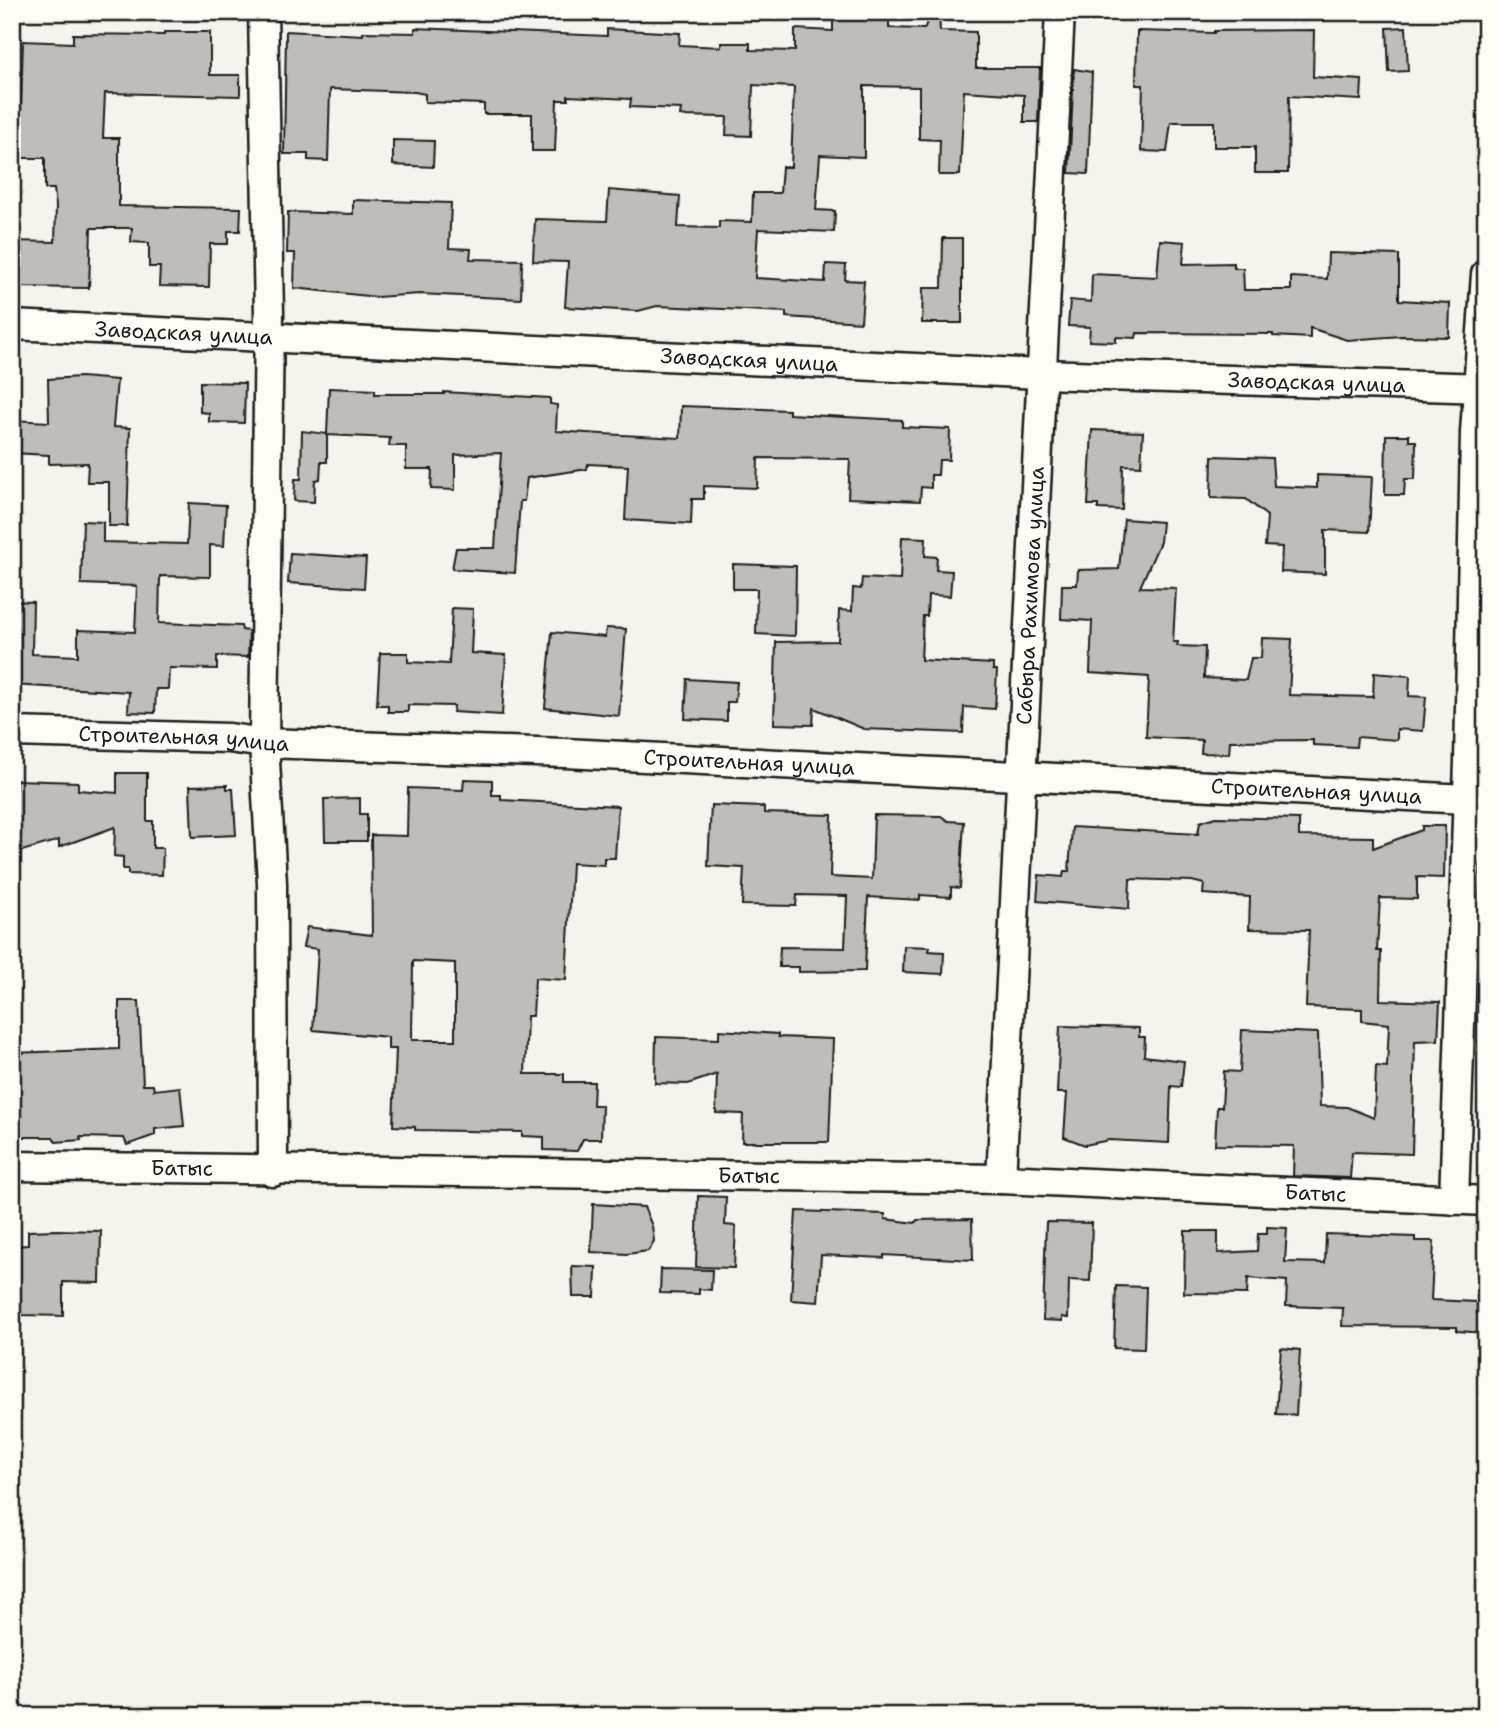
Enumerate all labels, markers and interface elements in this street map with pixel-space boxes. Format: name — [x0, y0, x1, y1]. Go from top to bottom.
street label: Заводская улица — [94, 315, 273, 351]
street label: Заводская улица — [660, 342, 839, 378]
street label: Заводская улица — [1227, 366, 1406, 399]
street label: Сабыра Рахимова улица — [1010, 466, 1051, 726]
street label: Строительная улица — [78, 720, 290, 758]
street label: Строительная улица — [643, 743, 855, 782]
street label: Строительная улица — [1210, 772, 1423, 811]
street label: Батыс — [151, 1154, 213, 1183]
street label: Батыс — [718, 1161, 780, 1190]
street label: Батыс — [1284, 1178, 1347, 1209]

